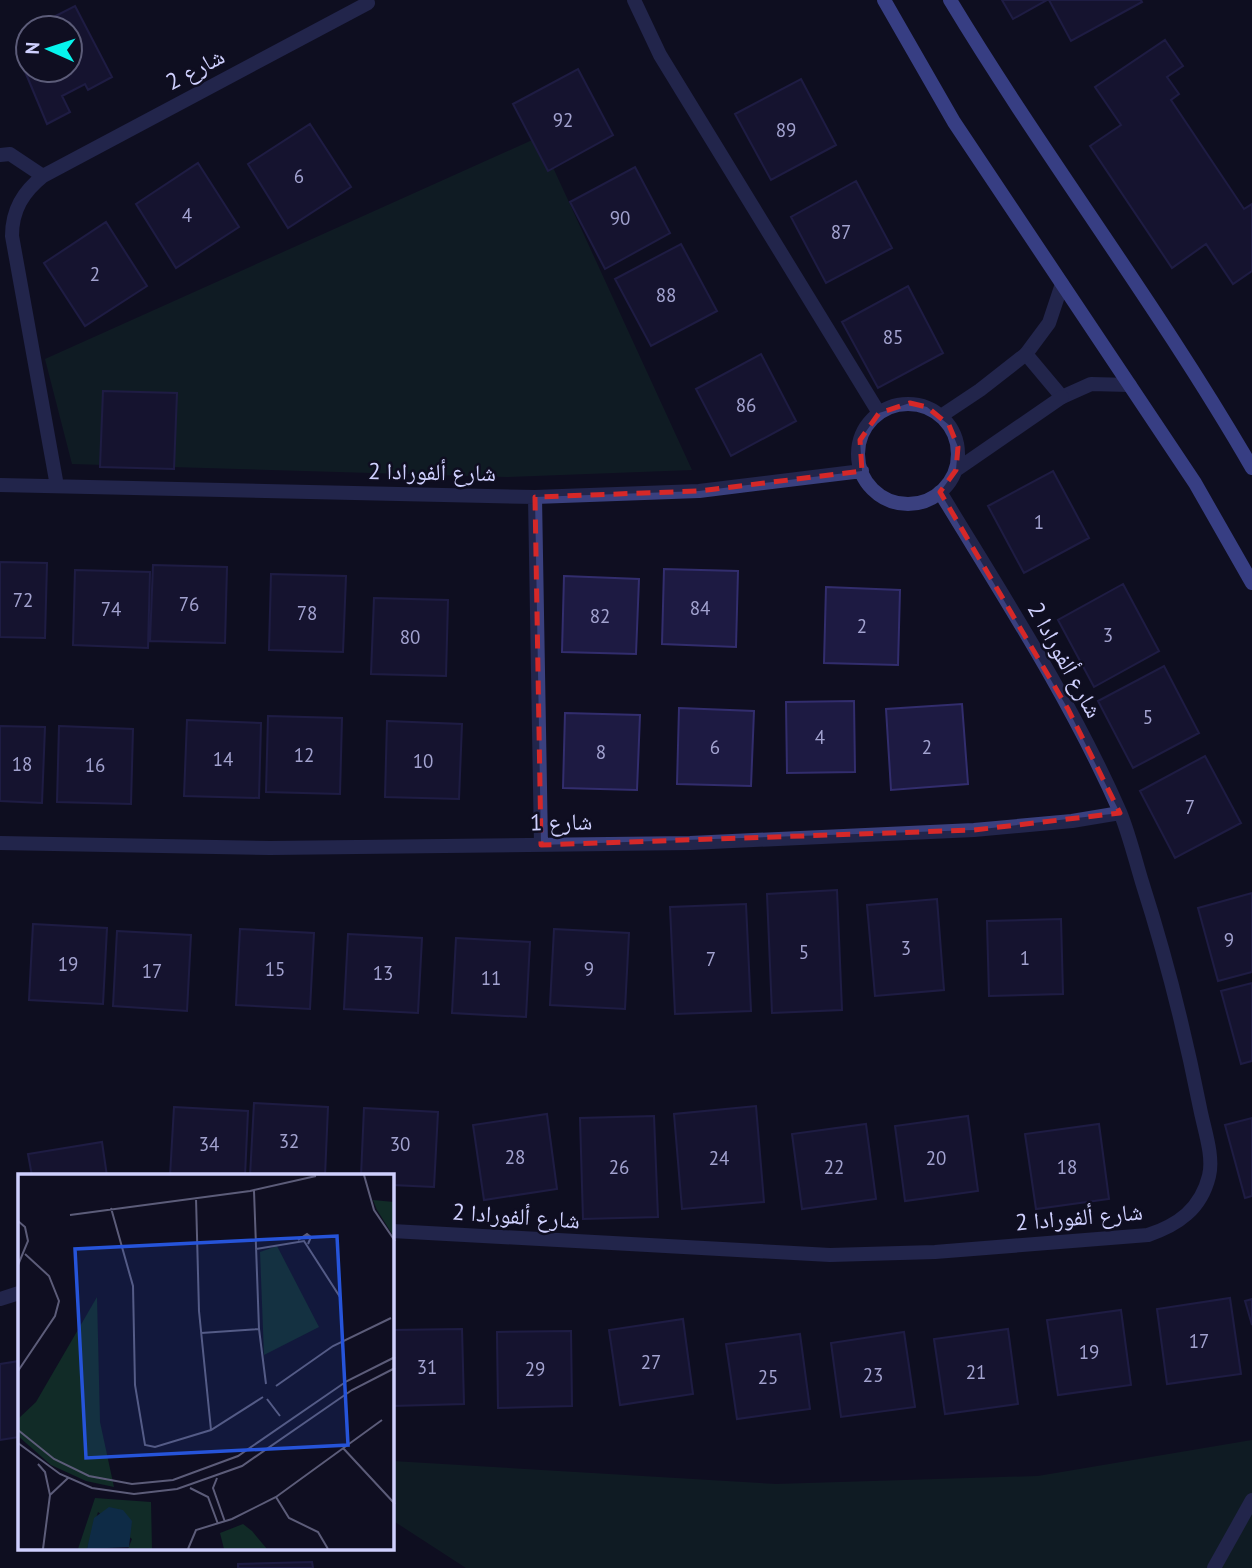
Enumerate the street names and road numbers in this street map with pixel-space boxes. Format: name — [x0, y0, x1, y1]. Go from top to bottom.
street label: شارع 2 — [160, 41, 230, 97]
street label: شارع ألفورادا 2 — [368, 456, 496, 488]
street label: شارع ألفورادا 2 — [1021, 597, 1109, 723]
street label: شارع 1 — [530, 806, 592, 838]
street label: شارع ألفورادا 2 — [1014, 1196, 1144, 1238]
street label: شارع ألفورادا 2 — [451, 1197, 581, 1235]

